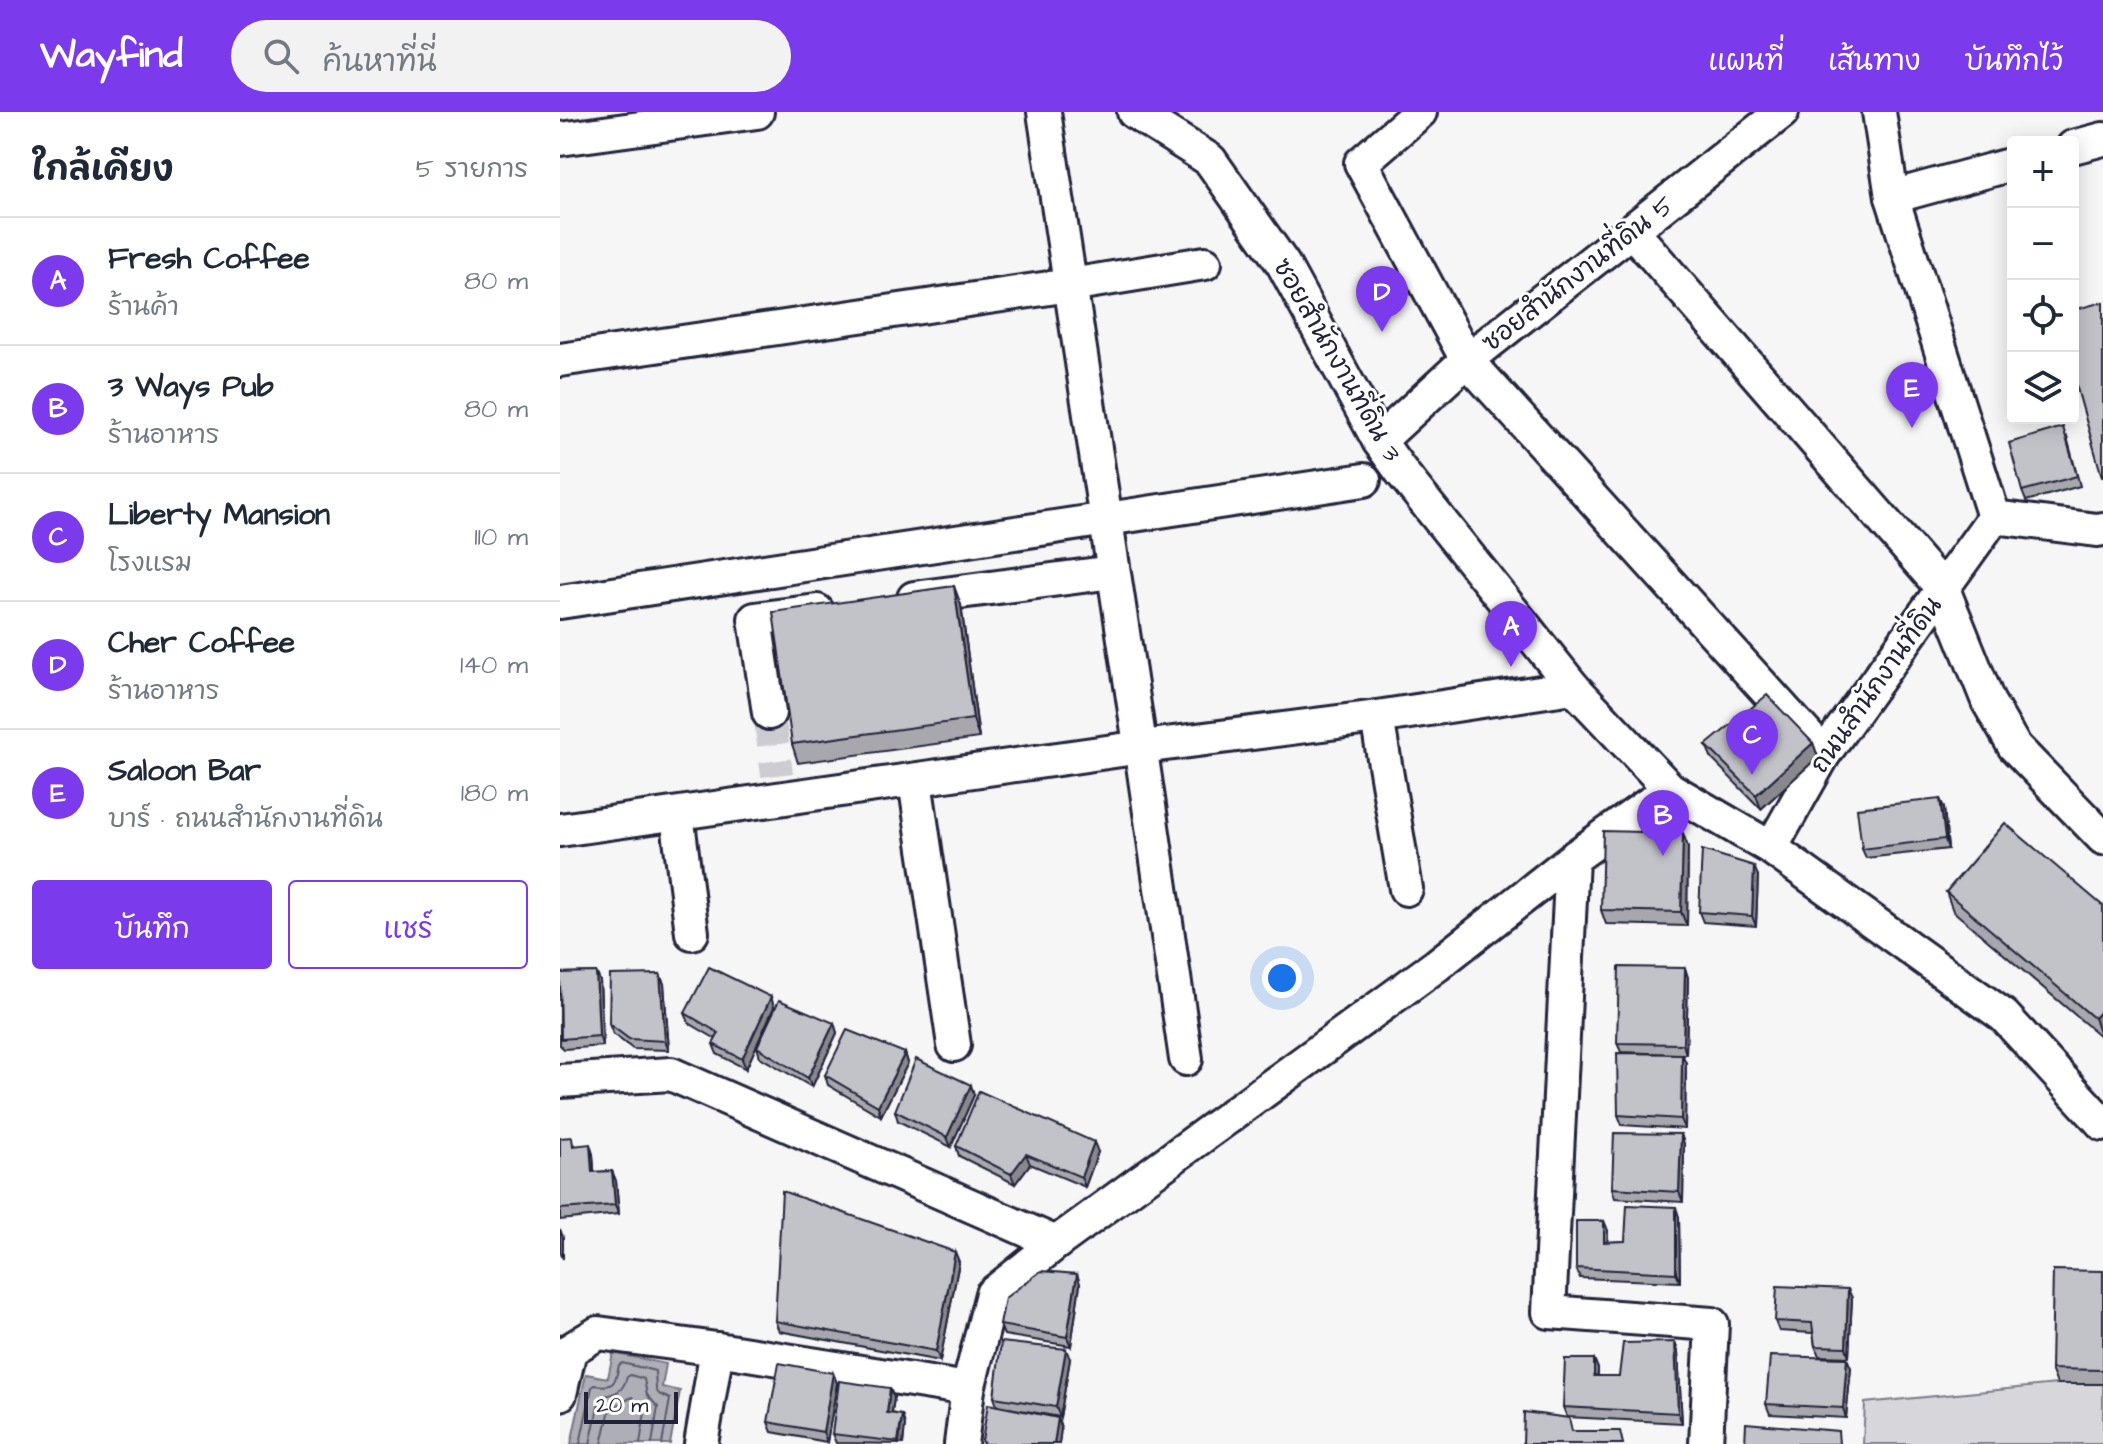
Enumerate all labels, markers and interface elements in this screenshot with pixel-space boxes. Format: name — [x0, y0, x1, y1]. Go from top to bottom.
search box — [231, 20, 791, 92]
text: Wayfind — [40, 30, 183, 82]
icon: search — [259, 34, 303, 78]
text: ค้นหาที่นี่ — [323, 41, 437, 83]
text: แผนที่ — [1708, 42, 1784, 81]
text: เส้นทาง — [1828, 42, 1921, 81]
text: บันทึกไว้ — [1965, 42, 2063, 81]
map controls — [2007, 136, 2079, 424]
button: + — [2007, 136, 2079, 208]
text: ใกล้เคียง — [32, 146, 174, 194]
text: 5 รายการ — [416, 151, 528, 187]
street label: ซอยสำนักงานที่ดิน 5 — [1470, 182, 1681, 360]
button: − — [2007, 208, 2079, 280]
text: Fresh Coffee — [108, 238, 310, 280]
street label: ซอยสำนักงานที่ดิน 3 — [1264, 248, 1416, 468]
text: A — [50, 263, 66, 299]
text: 80 m — [464, 263, 528, 299]
pin: D — [1356, 266, 1408, 332]
button: locate — [2007, 280, 2079, 352]
text: ร้านค้า — [108, 289, 179, 325]
button: layers — [2007, 352, 2079, 424]
pin: E — [1886, 362, 1938, 428]
text: 3 Ways Pub — [108, 366, 274, 408]
text: B — [49, 391, 67, 427]
text: 80 m — [464, 391, 528, 427]
text: ร้านอาหาร — [108, 417, 220, 453]
text: Liberty Mansion — [108, 494, 330, 536]
text: C — [49, 519, 67, 555]
text: 110 m — [474, 519, 528, 555]
text: โรงแรม — [108, 545, 192, 581]
street label: ถนนสำนักงานที่ดิน — [1796, 586, 1950, 780]
pin: A — [1485, 601, 1537, 667]
text: Cher Coffee — [108, 622, 295, 664]
text: D — [50, 647, 66, 683]
text: 140 m — [460, 647, 528, 683]
text: ร้านอาหาร — [108, 673, 220, 709]
pin: C — [1726, 709, 1778, 775]
text: Saloon Bar — [108, 750, 261, 792]
text: E — [50, 775, 66, 811]
text: 180 m — [461, 775, 528, 811]
pin: B — [1637, 790, 1689, 856]
text: บาร์ · ถนนสำนักงานที่ดิน — [108, 801, 383, 837]
button: บันทึก — [32, 880, 272, 969]
button: แชร์ — [288, 880, 528, 969]
your location — [1262, 958, 1302, 998]
scale bar — [584, 1388, 678, 1424]
text: 20 m — [596, 1390, 648, 1421]

